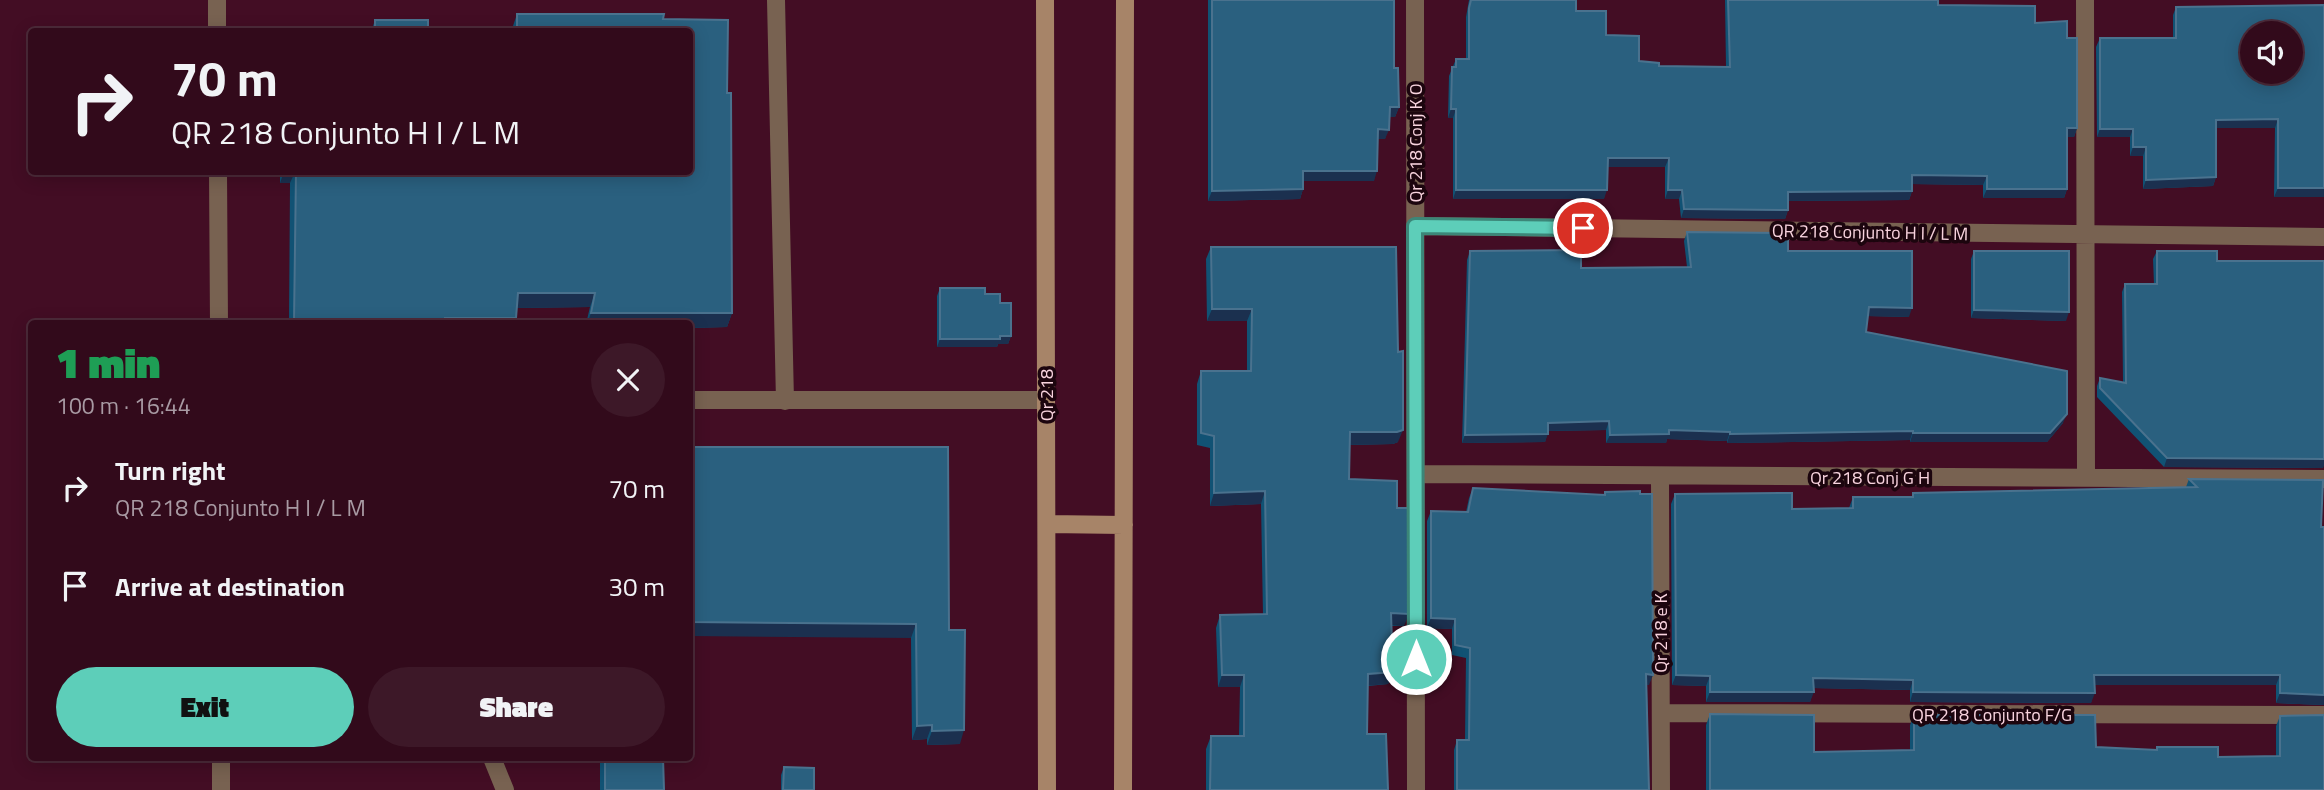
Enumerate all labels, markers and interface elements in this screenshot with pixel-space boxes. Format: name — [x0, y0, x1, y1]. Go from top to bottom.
map controls — [2240, 21, 2303, 84]
button: sound — [2240, 21, 2303, 84]
text: 70 m — [171, 40, 278, 115]
icon: right — [56, 56, 147, 147]
street label: Qr 218 Conj K O — [1402, 83, 1429, 203]
text: QR 218 Conjunto H I / L M — [171, 108, 520, 156]
pin — [1553, 198, 1613, 258]
icon: arrive — [1564, 209, 1602, 247]
street label: QR 218 Conjunto H I / L M — [1772, 217, 1968, 247]
text: 1 min — [56, 330, 160, 394]
button: close — [591, 343, 665, 417]
street label: Qr 218 — [1033, 369, 1060, 421]
text: 100 m · 16:44 — [56, 388, 191, 423]
text: Turn right — [115, 451, 226, 490]
street label: Qr 218 Conj G H — [1810, 464, 1930, 491]
icon: right — [56, 469, 94, 507]
text: 70 m — [608, 469, 665, 508]
text: QR 218 Conjunto H I / L M — [115, 490, 366, 525]
icon: arrive — [56, 567, 94, 605]
text: Arrive at destination — [115, 567, 345, 606]
text: 30 m — [608, 567, 665, 606]
street label: Qr 218 e K — [1647, 593, 1674, 673]
position arrow — [1379, 622, 1453, 696]
button: Exit — [56, 667, 354, 747]
button: Share — [368, 667, 665, 747]
street label: QR 218 Conjunto F/G — [1912, 701, 2072, 728]

